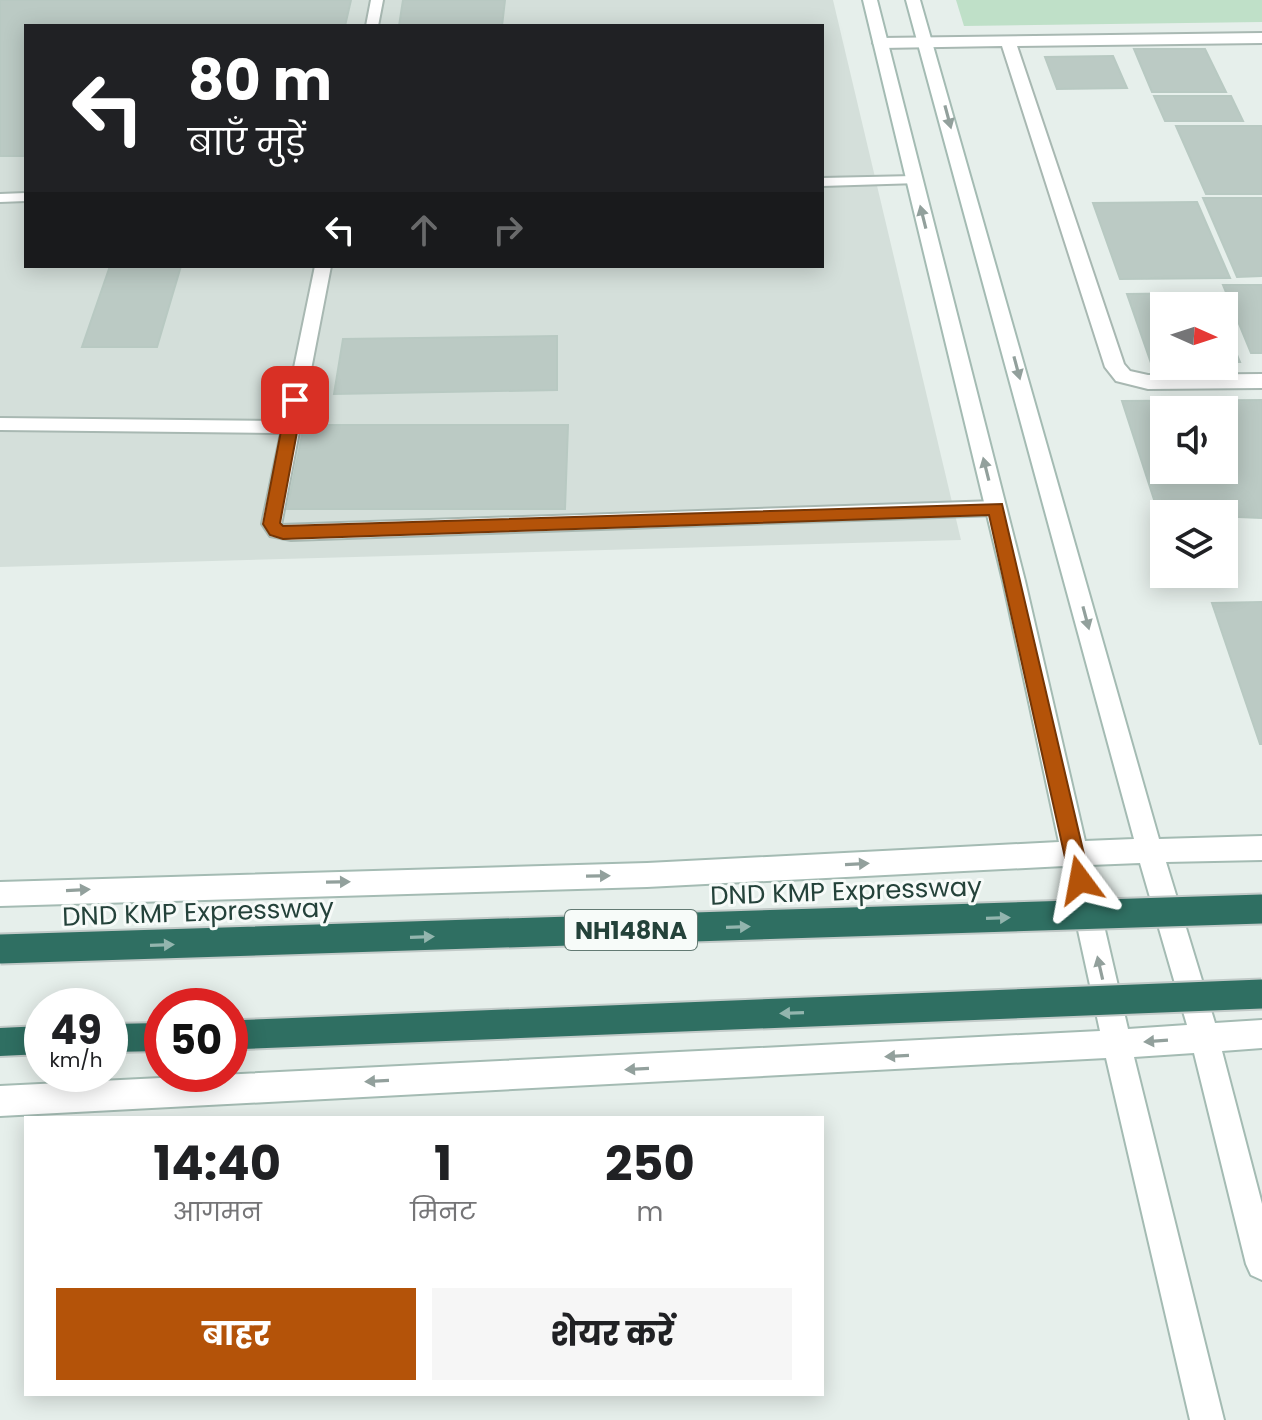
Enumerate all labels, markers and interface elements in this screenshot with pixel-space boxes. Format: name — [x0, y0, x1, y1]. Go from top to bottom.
text: 80 m — [188, 41, 332, 120]
icon: left — [56, 56, 160, 160]
one-way arrow — [942, 104, 954, 129]
text: बाएँ मुड़ें — [188, 117, 305, 168]
one-way arrow — [917, 204, 929, 229]
icon: left — [318, 208, 362, 252]
icon: ahead — [402, 208, 446, 252]
icon: right — [486, 208, 530, 252]
north arrow — [1150, 292, 1238, 380]
map controls — [1150, 292, 1238, 588]
one-way arrow — [1011, 355, 1023, 380]
pin — [261, 366, 329, 434]
icon: arrive — [273, 378, 317, 422]
button: sound — [1150, 396, 1238, 484]
one-way arrow — [980, 456, 992, 481]
button: layers — [1150, 500, 1238, 588]
one-way arrow — [1080, 607, 1093, 631]
position arrow — [1038, 838, 1122, 922]
one-way arrow — [845, 857, 870, 870]
street label: DND KMP Expressway — [710, 868, 983, 914]
one-way arrow — [586, 870, 611, 882]
one-way arrow — [326, 876, 351, 888]
one-way arrow — [66, 884, 91, 897]
street label: DND KMP Expressway — [62, 889, 335, 935]
road number: NH148NA — [565, 910, 697, 950]
one-way arrow — [986, 911, 1011, 924]
one-way arrow — [726, 920, 751, 933]
one-way arrow — [410, 931, 435, 944]
one-way arrow — [150, 938, 175, 951]
one-way arrow — [1093, 955, 1106, 980]
speed limit sign: 50 — [144, 988, 248, 1092]
text: 49 — [50, 1002, 102, 1058]
one-way arrow — [779, 1007, 804, 1020]
one-way arrow — [1143, 1035, 1168, 1048]
text: km/h — [49, 1046, 103, 1074]
one-way arrow — [884, 1050, 909, 1063]
one-way arrow — [624, 1063, 649, 1076]
one-way arrow — [364, 1075, 389, 1088]
text: 14:40 — [153, 1130, 281, 1197]
text: 1 — [434, 1130, 452, 1197]
text: 250 — [605, 1130, 695, 1197]
text: आगमन — [172, 1194, 262, 1230]
text: मिनट — [410, 1194, 476, 1230]
text: m — [637, 1194, 663, 1230]
button: बाहर — [56, 1288, 416, 1380]
button: शेयर करें — [432, 1288, 792, 1380]

